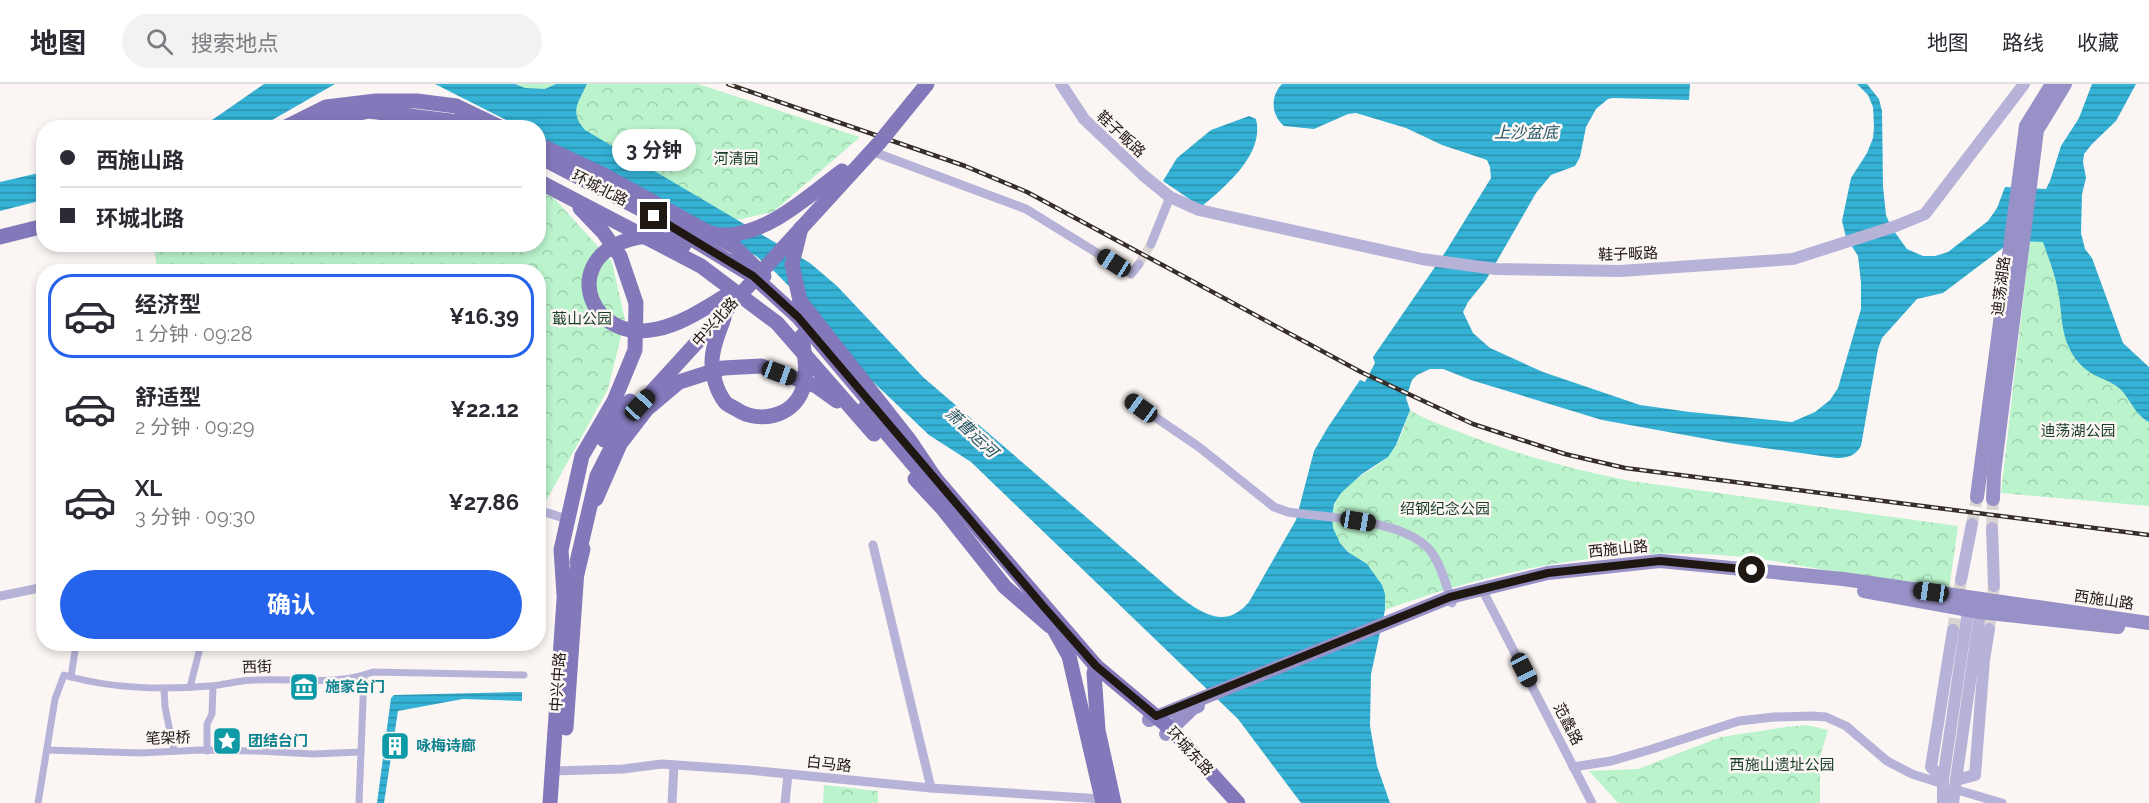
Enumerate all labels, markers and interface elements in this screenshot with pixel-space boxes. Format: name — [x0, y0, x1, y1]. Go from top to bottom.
search box — [122, 14, 542, 68]
icon: search — [143, 25, 176, 58]
text: 地图 — [30, 27, 86, 60]
text: 搜索地点 — [191, 30, 279, 56]
text: 地图 — [1927, 30, 1969, 55]
text: 路线 — [2002, 30, 2044, 55]
text: 收藏 — [2077, 30, 2119, 55]
street label: 鞋子畈路 — [1093, 107, 1149, 161]
water label: 上沙盆底 — [1494, 123, 1561, 142]
callout: 3 分钟 — [612, 129, 696, 171]
text: 3 分钟 — [626, 138, 682, 162]
text: 西施山路 — [96, 147, 184, 173]
park label: 河清园 — [713, 150, 759, 168]
street label: 环城北路 — [569, 166, 631, 210]
route end — [640, 202, 667, 229]
text: 环城北路 — [96, 205, 184, 231]
street label: 鞋子畈路 — [1598, 244, 1658, 264]
car — [1094, 246, 1134, 280]
street label: 迪荡湖路 — [1988, 255, 2014, 317]
icon: car — [63, 289, 117, 343]
text: 经济型 — [135, 291, 201, 317]
street label: 中兴北路 — [688, 294, 742, 350]
text: ¥16.39 — [449, 303, 519, 329]
park label: 蕺山公园 — [552, 310, 612, 328]
text: 1 分钟 · 09:28 — [135, 322, 253, 346]
car — [759, 358, 799, 388]
icon: car — [63, 382, 117, 436]
text: 舒适型 — [135, 384, 201, 410]
car — [621, 386, 659, 424]
car — [1121, 390, 1161, 426]
text: ¥22.12 — [450, 396, 519, 422]
water label: 萧曹运河 — [942, 404, 1004, 463]
text: 2 分钟 · 09:29 — [135, 415, 254, 439]
park label: 迪荡湖公园 — [2040, 422, 2116, 440]
icon: car — [63, 475, 117, 529]
text: XL — [135, 475, 162, 501]
text: ¥27.86 — [448, 489, 519, 515]
park label: 绍钢纪念公园 — [1400, 500, 1490, 518]
text: 3 分钟 · 09:30 — [135, 505, 255, 529]
car — [1339, 509, 1377, 533]
street label: 西施山路 — [1587, 537, 1649, 561]
route start — [1738, 556, 1765, 583]
button: 确认 — [60, 570, 522, 639]
car — [1912, 581, 1950, 603]
street label: 西施山路 — [2073, 587, 2135, 613]
car — [1508, 650, 1540, 690]
street label: 中兴中路 — [547, 651, 569, 713]
street label: 西街 — [242, 657, 272, 677]
museum icon: 施家台门 — [288, 671, 320, 703]
place label: 施家台门 — [325, 678, 385, 696]
street label: 范蠡路 — [1550, 700, 1586, 748]
street label: 环城东路 — [1163, 723, 1217, 779]
place icon: 团结台门 — [211, 725, 243, 757]
street label: 笔架桥 — [145, 728, 191, 748]
building icon: 咏梅诗廊 — [379, 730, 411, 762]
place label: 团结台门 — [248, 732, 308, 750]
place label: 咏梅诗廊 — [416, 737, 476, 755]
street label: 白马路 — [806, 753, 852, 775]
park label: 西施山遗址公园 — [1729, 756, 1835, 774]

